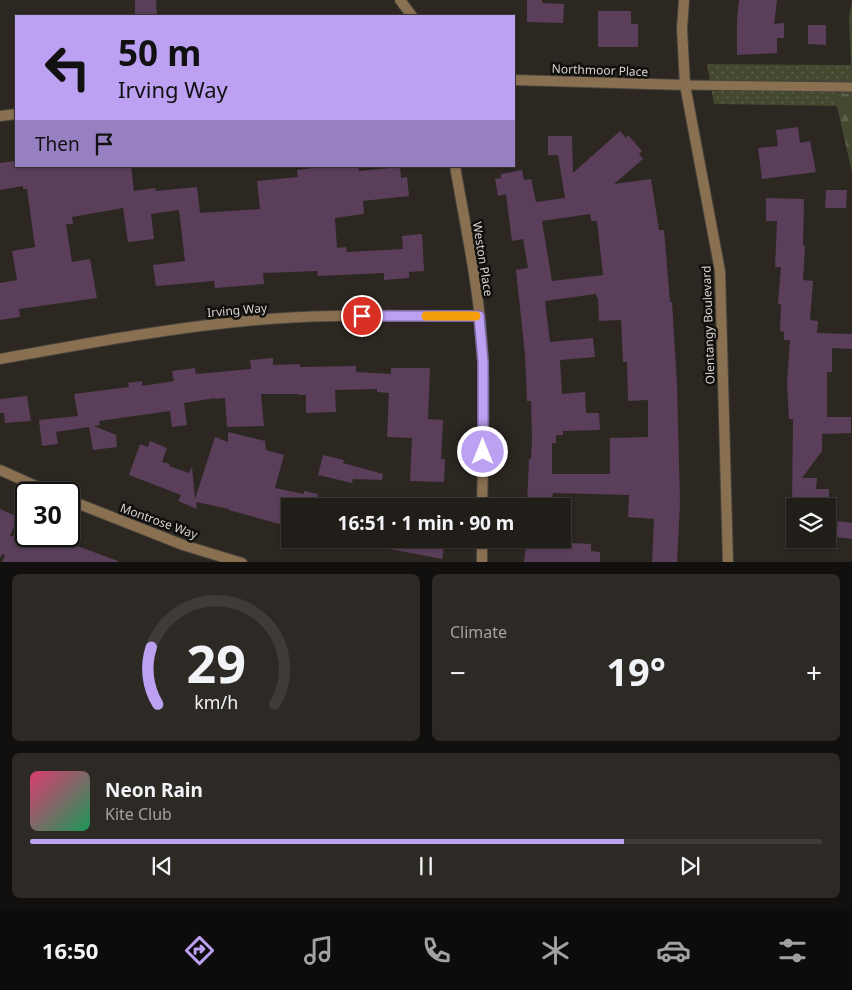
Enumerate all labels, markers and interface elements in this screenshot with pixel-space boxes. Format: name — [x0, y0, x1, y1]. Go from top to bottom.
text: 50 m — [118, 29, 201, 76]
icon: left — [35, 35, 100, 100]
street label: Northmoor Place — [551, 60, 649, 80]
text: Irving Way — [118, 74, 228, 104]
icon: arrive — [90, 130, 118, 158]
text: Then — [35, 131, 80, 157]
street label: Weston Place — [469, 221, 497, 298]
street label: Olentangy Boulevard — [697, 265, 719, 385]
pin — [341, 295, 383, 337]
street label: Irving Way — [206, 299, 268, 321]
icon: arrive — [348, 302, 376, 330]
position arrow — [456, 425, 508, 477]
speed limit sign: 30 — [15, 482, 80, 547]
map controls — [786, 498, 836, 548]
button: layers — [786, 498, 836, 548]
street label: Montrose Way — [118, 499, 201, 543]
text: 16:51 · 1 min · 90 m — [338, 510, 514, 536]
text: Climate — [450, 621, 507, 643]
text: 29 — [186, 627, 246, 698]
text: 19° — [606, 645, 666, 697]
text: − — [450, 653, 466, 691]
text: + — [806, 653, 822, 691]
text: km/h — [194, 690, 238, 714]
text: Neon Rain — [105, 777, 203, 803]
text: Kite Club — [105, 803, 172, 825]
icon: previous — [148, 852, 176, 880]
icon: pause — [412, 852, 440, 880]
icon: next — [676, 852, 704, 880]
icon: directions — [182, 933, 217, 968]
icon: music — [301, 933, 336, 968]
icon: phone — [419, 933, 454, 968]
icon: climate — [538, 933, 573, 968]
icon: car — [656, 933, 691, 968]
icon: filters — [775, 933, 810, 968]
text: 16:50 — [42, 935, 98, 965]

